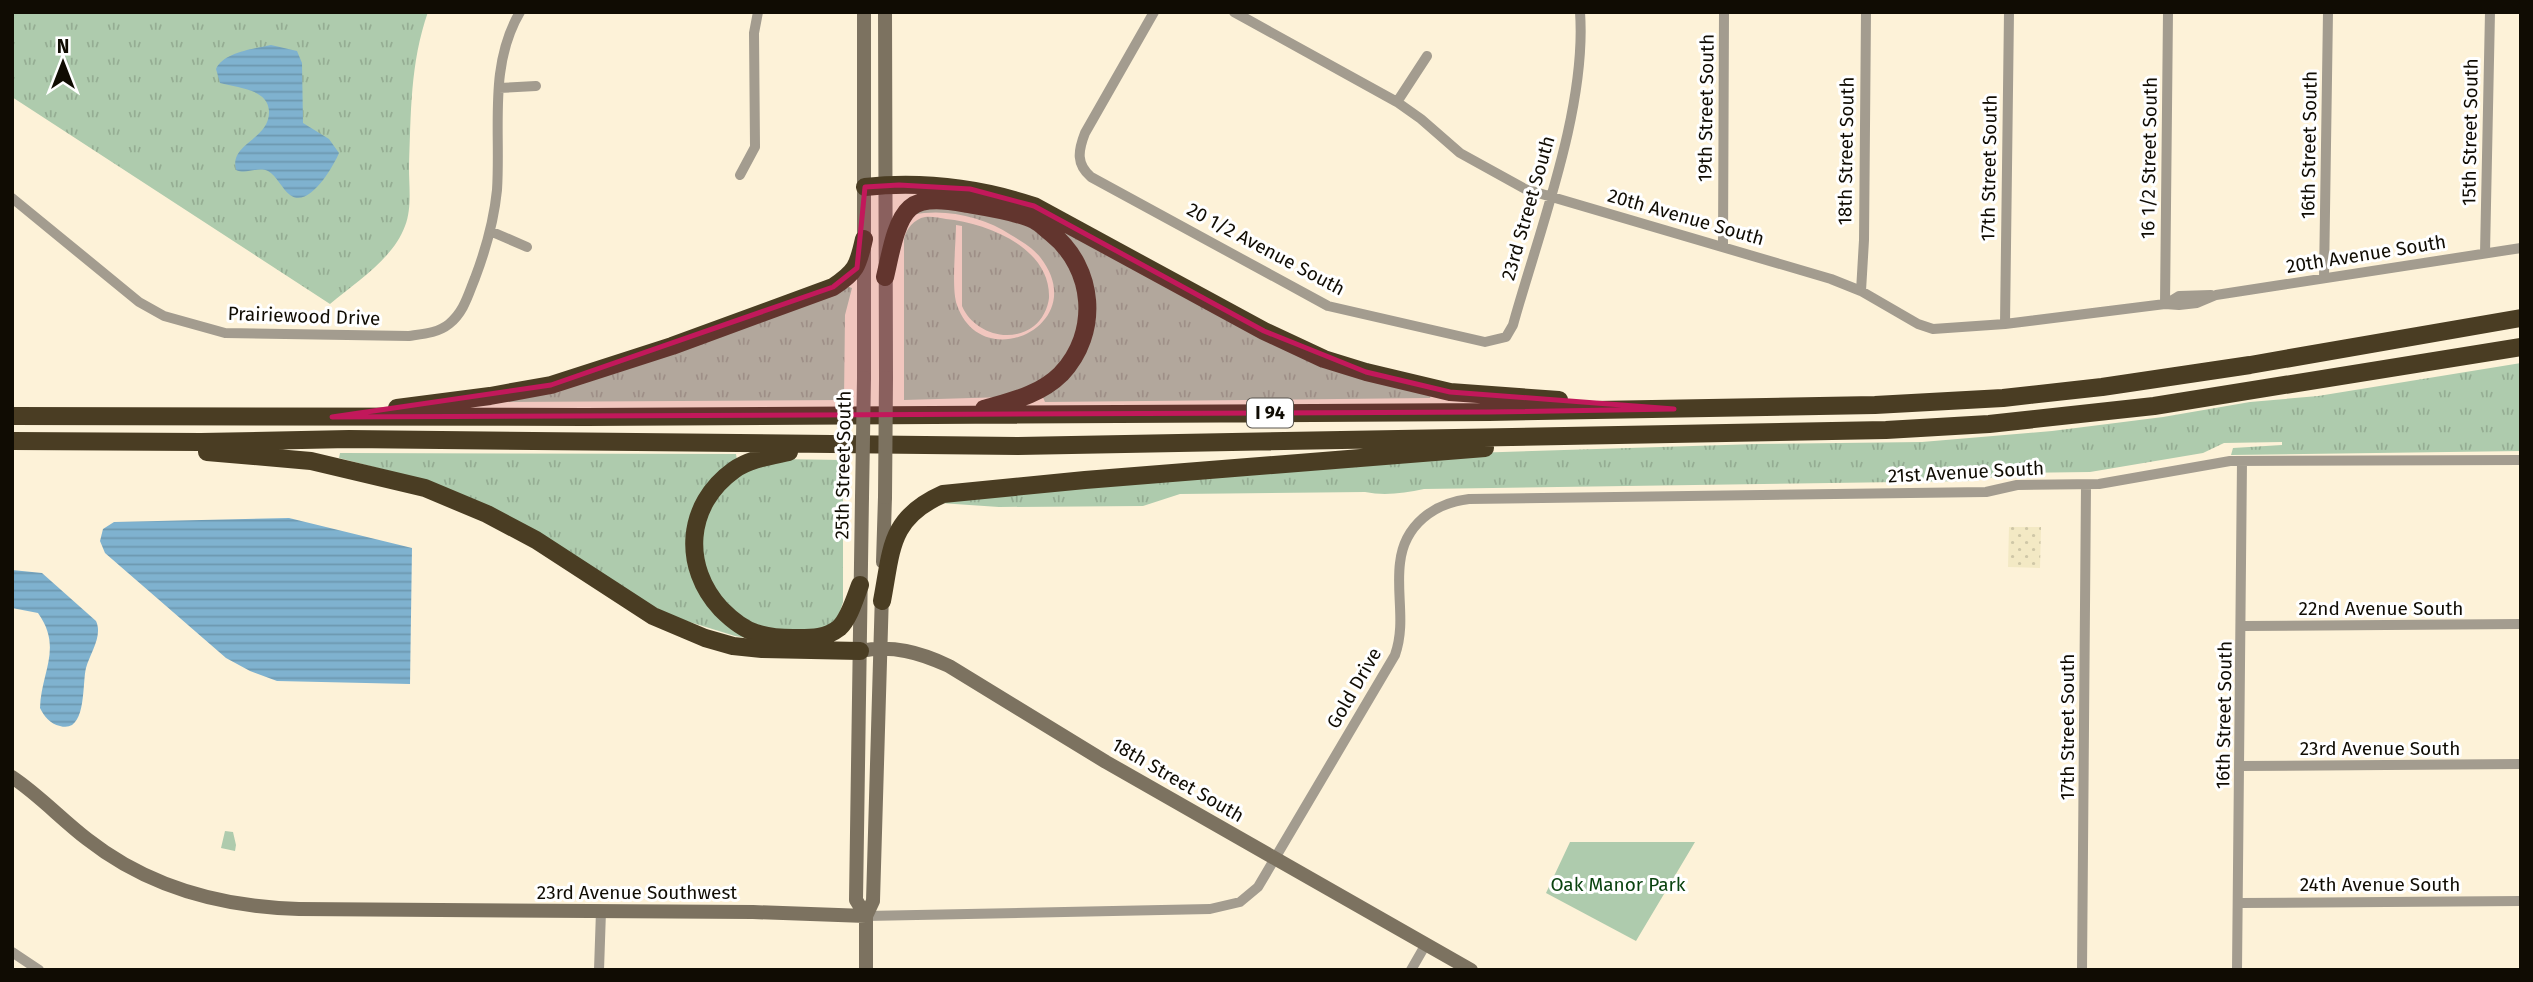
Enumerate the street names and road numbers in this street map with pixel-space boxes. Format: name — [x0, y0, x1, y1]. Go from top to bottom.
street label: 19th Street South — [1693, 34, 1719, 182]
street label: 15th Street South — [2457, 58, 2483, 206]
street label: 16th Street South — [2296, 71, 2322, 219]
street label: 18th Street South — [1833, 76, 1859, 226]
street label: 16 1/2 Street South — [2136, 77, 2162, 239]
street label: 17th Street South — [1976, 94, 2002, 242]
street label: 23rd Street South — [1496, 133, 1560, 283]
street label: 20th Avenue South — [1605, 184, 1767, 250]
street label: 20 1/2 Avenue South — [1183, 198, 1349, 300]
street label: 20th Avenue South — [2284, 230, 2448, 278]
street label: Prairiewood Drive — [227, 302, 381, 330]
street label: 25th Street South — [830, 390, 856, 540]
road number: I 94 — [1247, 398, 1293, 428]
street label: 21st Avenue South — [1887, 456, 2045, 488]
street label: 22nd Avenue South — [2299, 597, 2463, 620]
street label: 16th Street South — [2211, 641, 2237, 789]
street label: Gold Drive — [1322, 643, 1386, 733]
street label: 17th Street South — [2056, 654, 2079, 800]
street label: 18th Street South — [1108, 733, 1248, 827]
street label: 23rd Avenue South — [2300, 737, 2460, 760]
street label: 24th Avenue South — [2300, 873, 2460, 896]
street label: 23rd Avenue Southwest — [537, 881, 737, 904]

